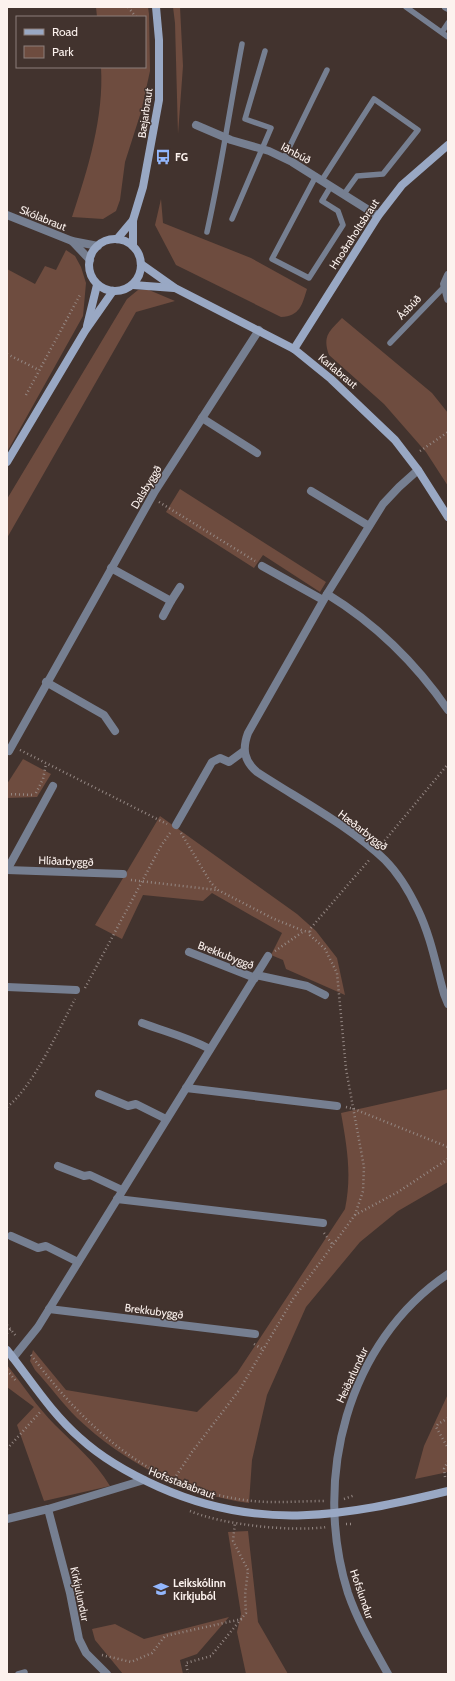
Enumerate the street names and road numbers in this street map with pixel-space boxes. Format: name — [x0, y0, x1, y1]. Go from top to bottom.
street label: Bæjarbraut — [135, 87, 155, 139]
street label: Iðnbúð — [279, 139, 314, 167]
street label: Hnoðraholtsbraut — [326, 196, 382, 272]
street label: Skólabraut — [18, 202, 69, 234]
street label: Ásbúð — [394, 292, 424, 322]
street label: Karlabraut — [315, 350, 361, 392]
street label: Dalsbyggð — [128, 462, 165, 511]
street label: Hæðarbyggð — [335, 807, 391, 853]
street label: Hlíðarbyggð — [38, 853, 94, 869]
street label: Brekkubyggð — [196, 938, 256, 972]
street label: Brekkubyggð — [124, 1300, 185, 1322]
street label: Heiðarlundur — [333, 1344, 371, 1405]
street label: Hofsstaðabraut — [147, 1464, 218, 1502]
street label: Kirkjulundur — [67, 1566, 93, 1623]
street label: Hofslundur — [347, 1567, 377, 1621]

